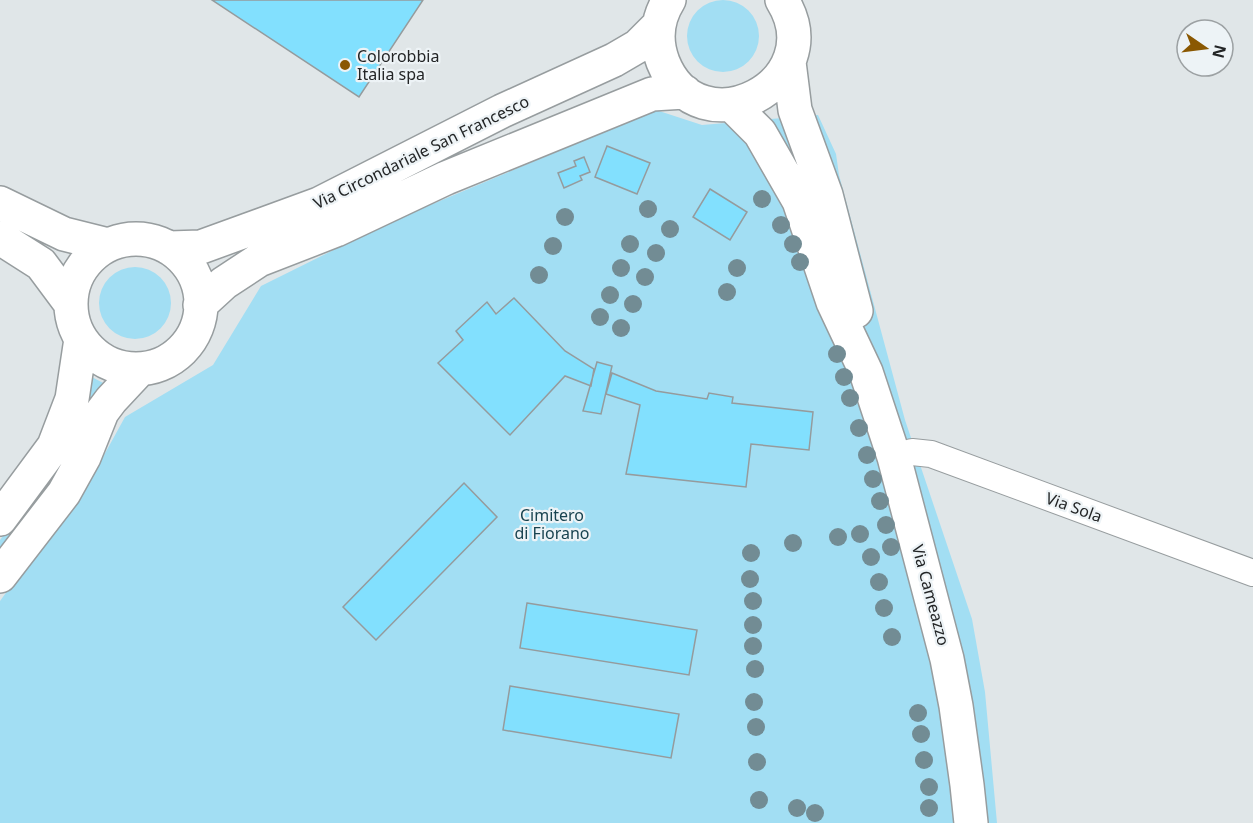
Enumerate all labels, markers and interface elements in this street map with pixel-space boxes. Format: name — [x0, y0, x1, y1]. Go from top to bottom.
north arrow — [1175, 18, 1235, 78]
text: N — [1207, 43, 1232, 61]
place label: Colorobbia Italia spa — [357, 45, 439, 85]
marker: Colorobbia Italia spa — [338, 58, 352, 72]
street label: Via Circondariale San Francesco — [309, 90, 533, 214]
street label: Via Sola — [1043, 487, 1105, 527]
park label: Cimitero di Fiorano — [514, 504, 590, 544]
street label: Via Cameazzo — [907, 542, 955, 648]

